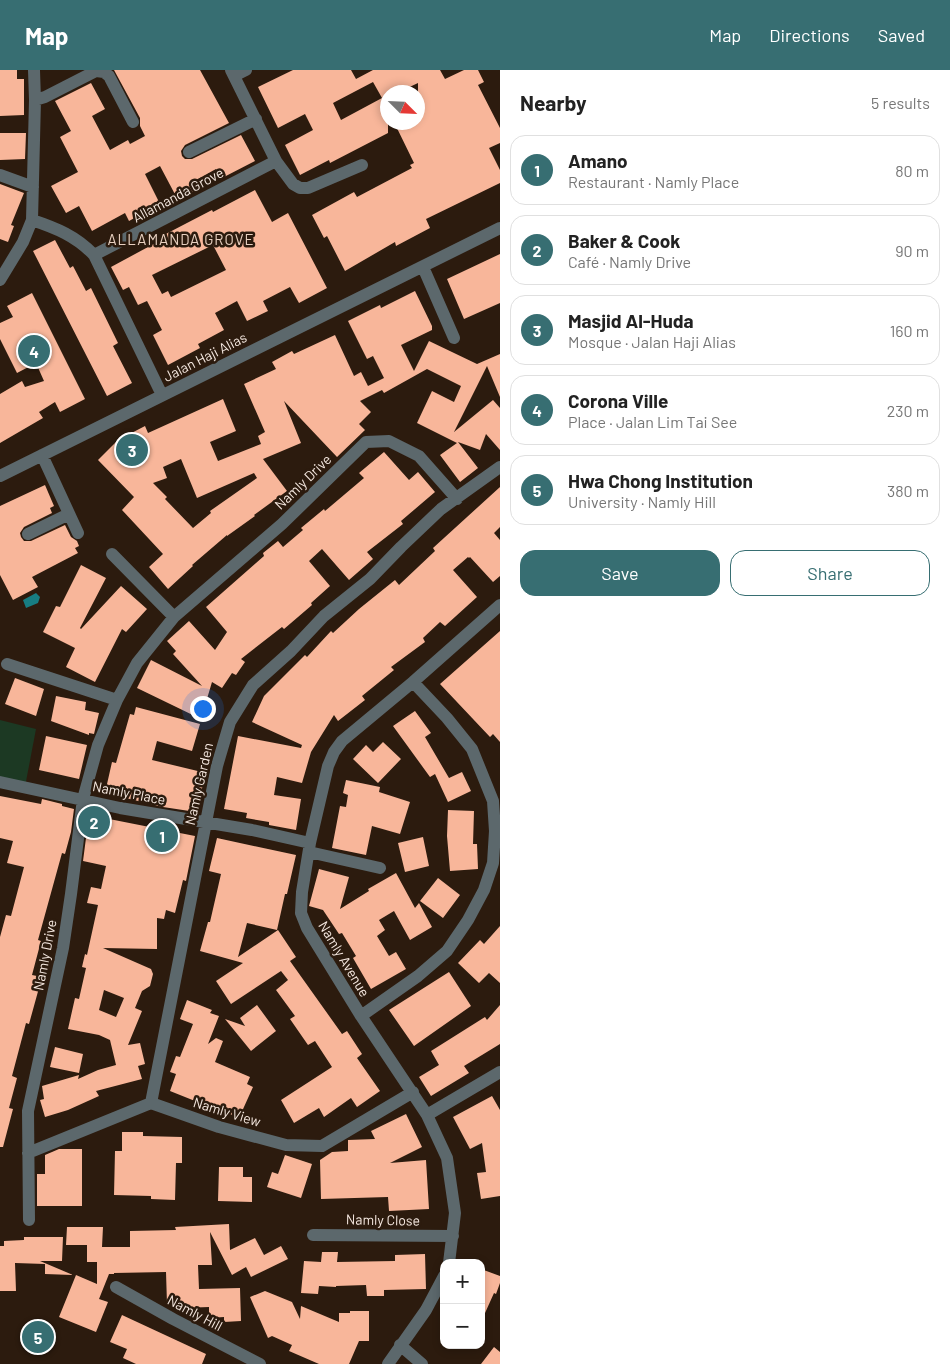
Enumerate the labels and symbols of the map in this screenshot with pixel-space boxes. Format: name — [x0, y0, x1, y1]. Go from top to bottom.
north arrow — [380, 85, 425, 130]
street label: Allamanda Grove — [129, 163, 226, 226]
district label: ALLAMANDA GROVE — [108, 230, 254, 248]
street label: Jalan Haji Alias — [160, 328, 250, 385]
pin: 4 — [18, 332, 50, 370]
pin: 3 — [116, 431, 148, 469]
street label: Namly Drive — [271, 451, 334, 513]
your location — [190, 696, 216, 722]
street label: Namly Garden — [181, 741, 216, 827]
street label: Namly Place — [91, 777, 167, 808]
pin: 2 — [78, 803, 110, 841]
pin: 1 — [146, 817, 178, 855]
street label: Namly Drive — [29, 918, 60, 992]
street label: Namly Avenue — [315, 918, 374, 1000]
street label: Namly View — [191, 1093, 263, 1130]
street label: Namly Close — [346, 1210, 420, 1229]
street label: Namly Hill — [165, 1291, 226, 1334]
pin: 5 — [22, 1318, 54, 1356]

